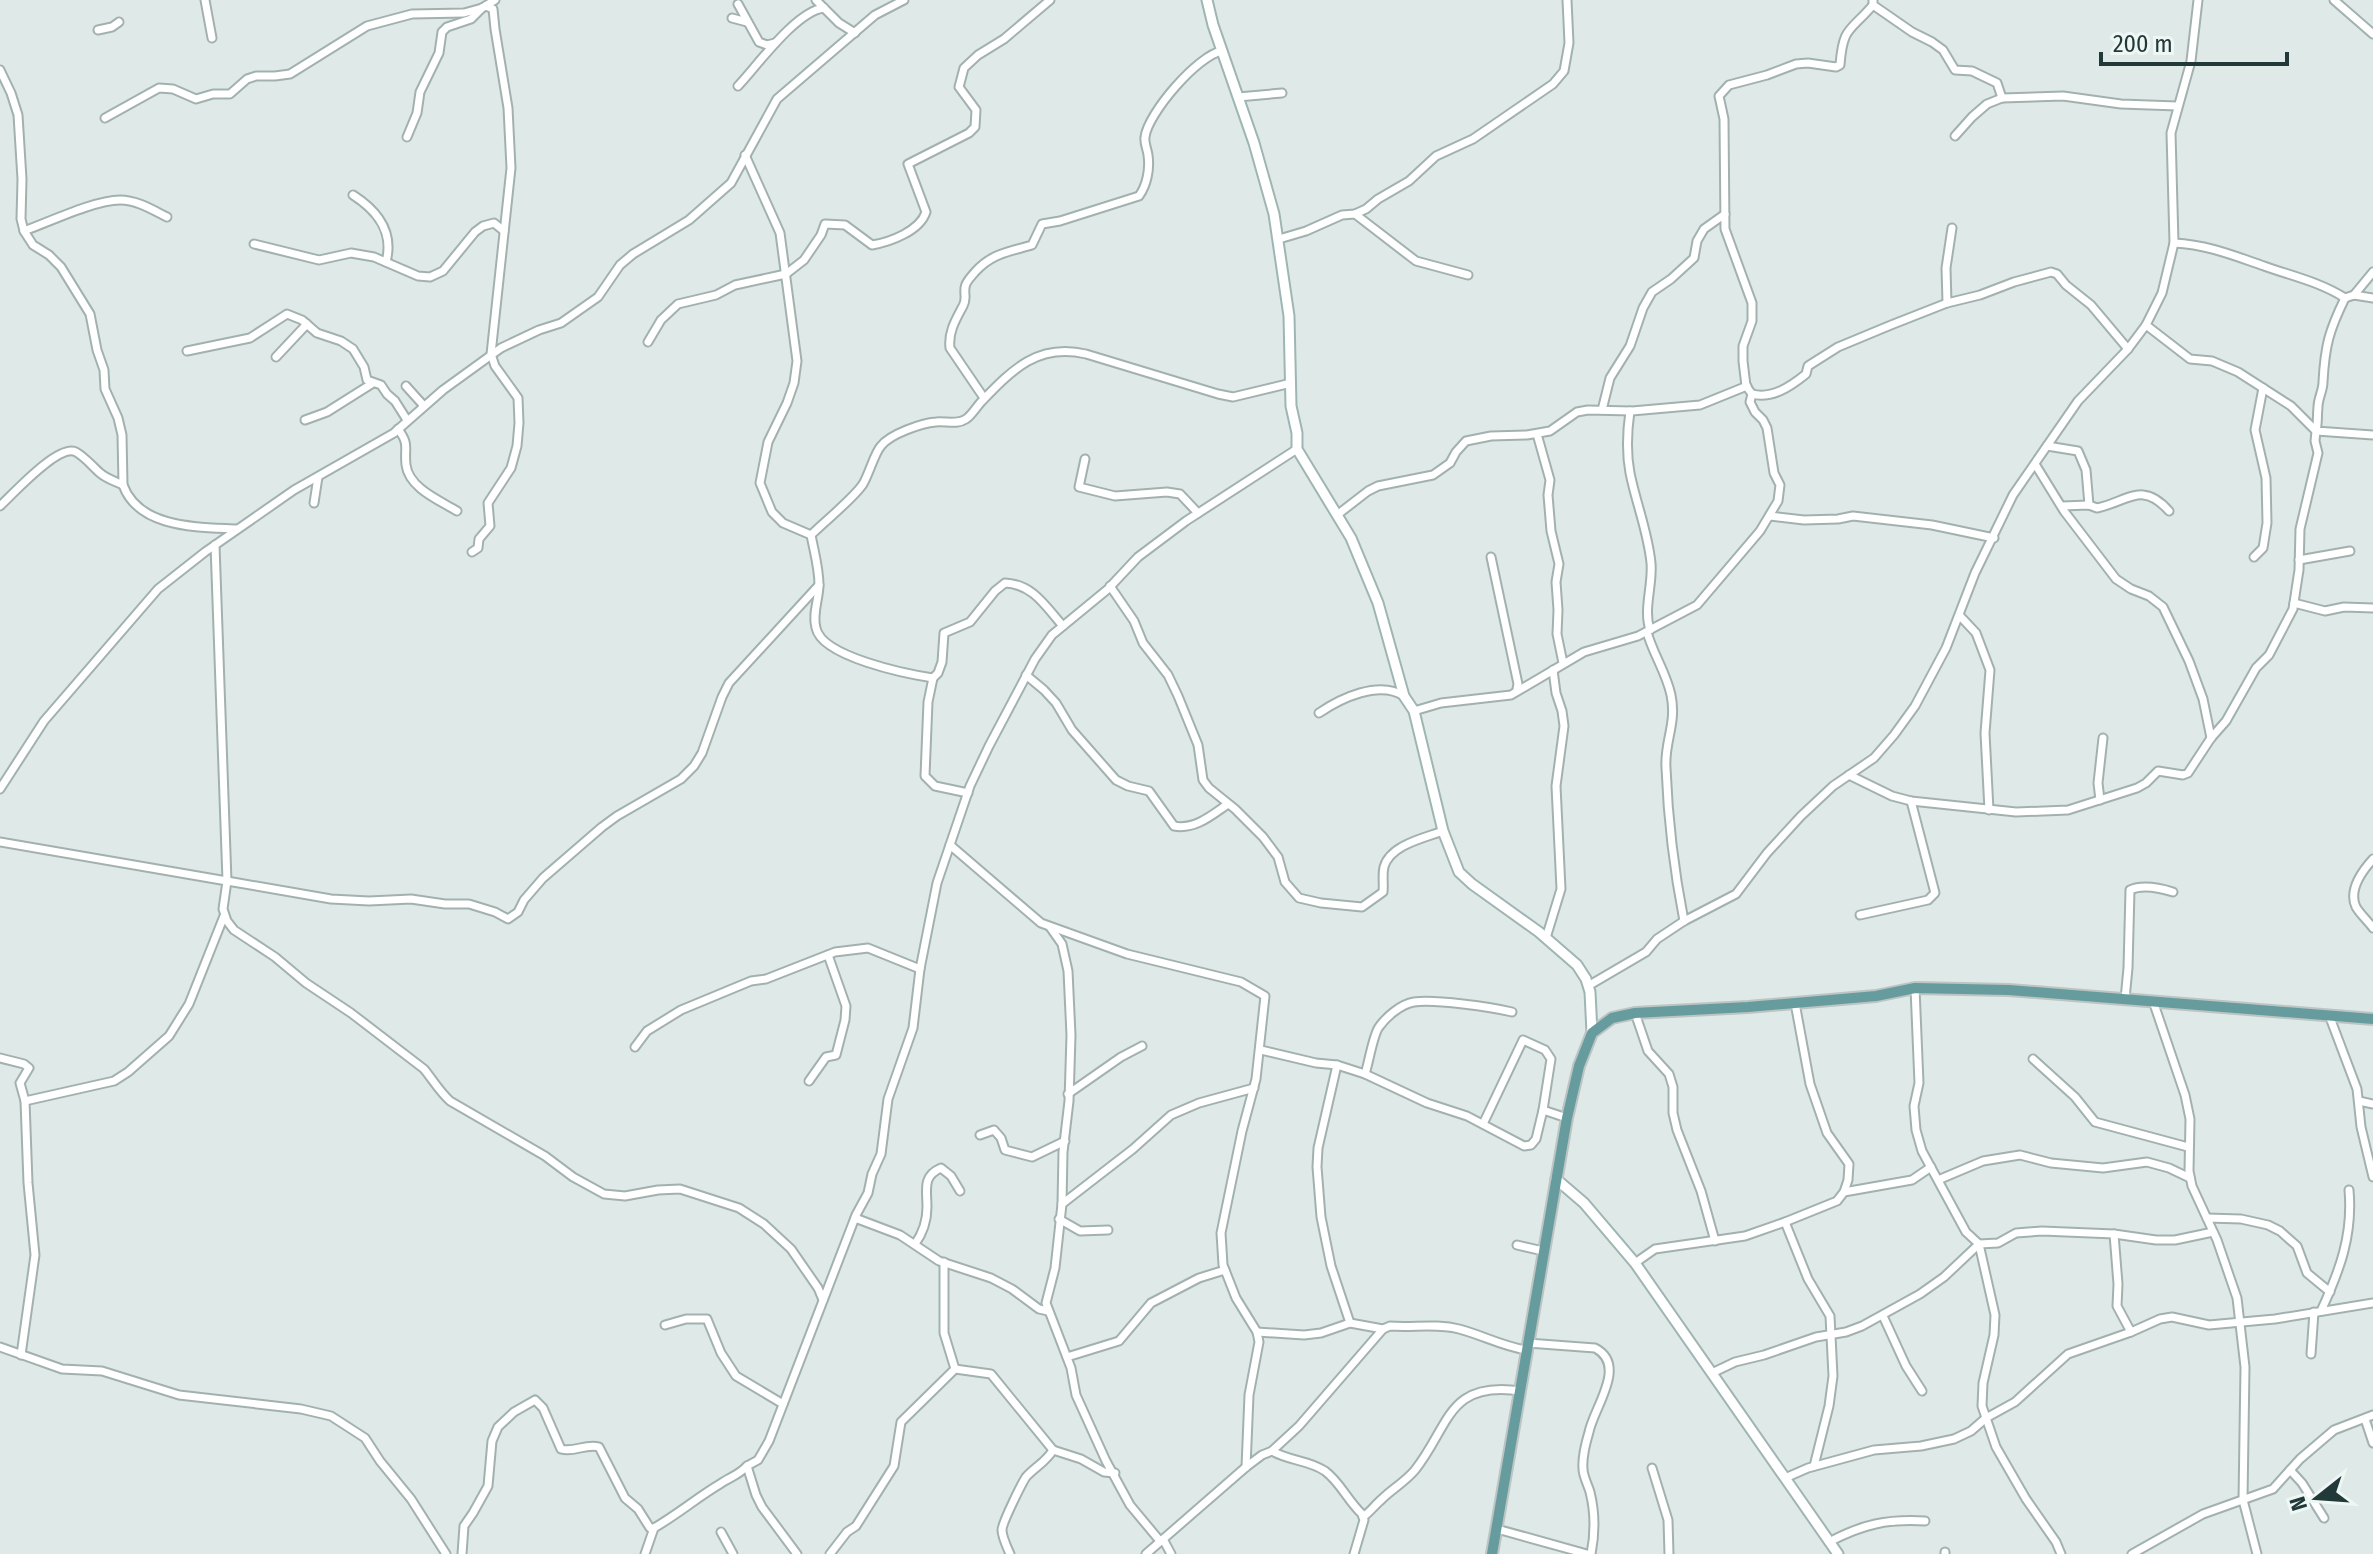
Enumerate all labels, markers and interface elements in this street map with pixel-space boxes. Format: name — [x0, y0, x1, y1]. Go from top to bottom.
scale bar — [2101, 16, 2287, 66]
text: 200 m — [2113, 30, 2173, 58]
north arrow — [2277, 1458, 2357, 1538]
text: N — [2284, 1493, 2313, 1514]

